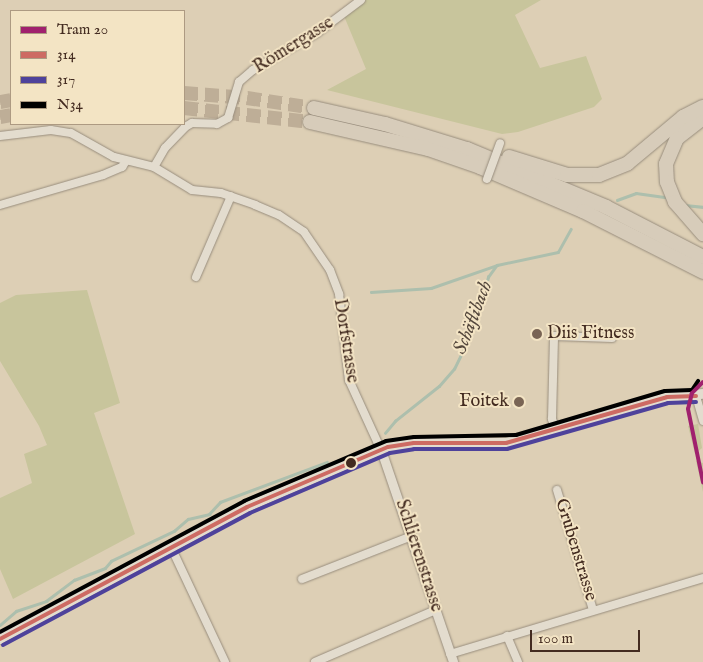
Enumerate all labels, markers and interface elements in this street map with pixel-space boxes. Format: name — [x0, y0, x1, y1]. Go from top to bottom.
legend — [10, 10, 185, 125]
street label: Römergasse — [250, 13, 338, 79]
text: Tram 20 — [57, 20, 108, 39]
text: 314 — [57, 45, 76, 64]
text: 317 — [57, 70, 75, 89]
text: N34 — [57, 95, 83, 114]
water label: Schäflibach — [450, 278, 498, 358]
street label: Dorfstrasse — [328, 297, 362, 385]
place label: Diis Fitness — [547, 323, 634, 345]
marker: Diis Fitness — [531, 328, 543, 340]
place label: Foitek — [459, 391, 509, 413]
marker: Foitek — [513, 396, 525, 408]
unlabelled marker — [346, 458, 356, 468]
street label: Grubenstrasse — [549, 496, 601, 604]
street label: Schlierenstrasse — [390, 497, 446, 615]
scale bar — [533, 620, 643, 652]
text: 100 m — [538, 629, 573, 648]

